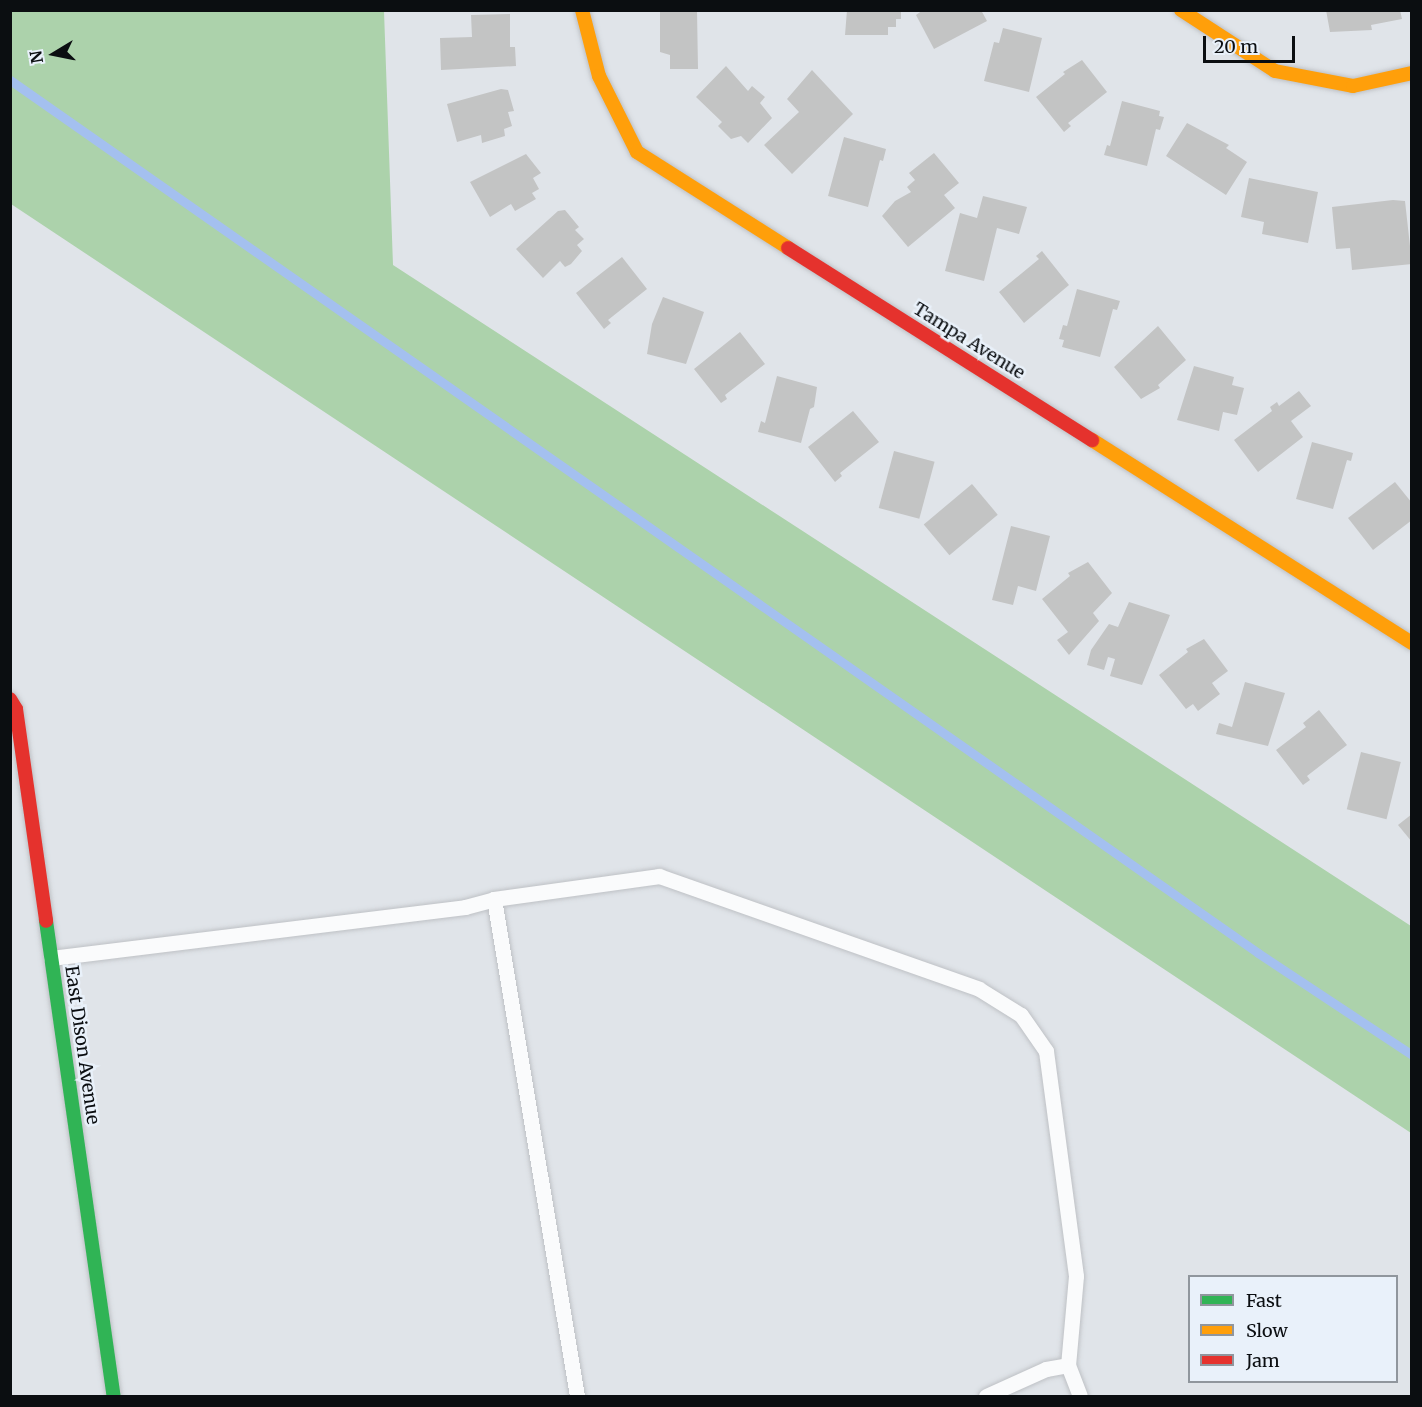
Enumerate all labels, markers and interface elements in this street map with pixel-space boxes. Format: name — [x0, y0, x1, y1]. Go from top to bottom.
north arrow — [24, 24, 84, 84]
scale bar — [1206, 24, 1298, 62]
text: 20 m — [1214, 35, 1258, 58]
text: N — [25, 49, 47, 65]
street label: Tampa Avenue — [909, 298, 1029, 384]
street label: East Dison Avenue — [60, 964, 104, 1126]
legend — [1188, 1275, 1398, 1383]
text: Fast — [1246, 1289, 1282, 1312]
text: Slow — [1246, 1319, 1288, 1342]
text: Jam — [1246, 1349, 1280, 1372]

